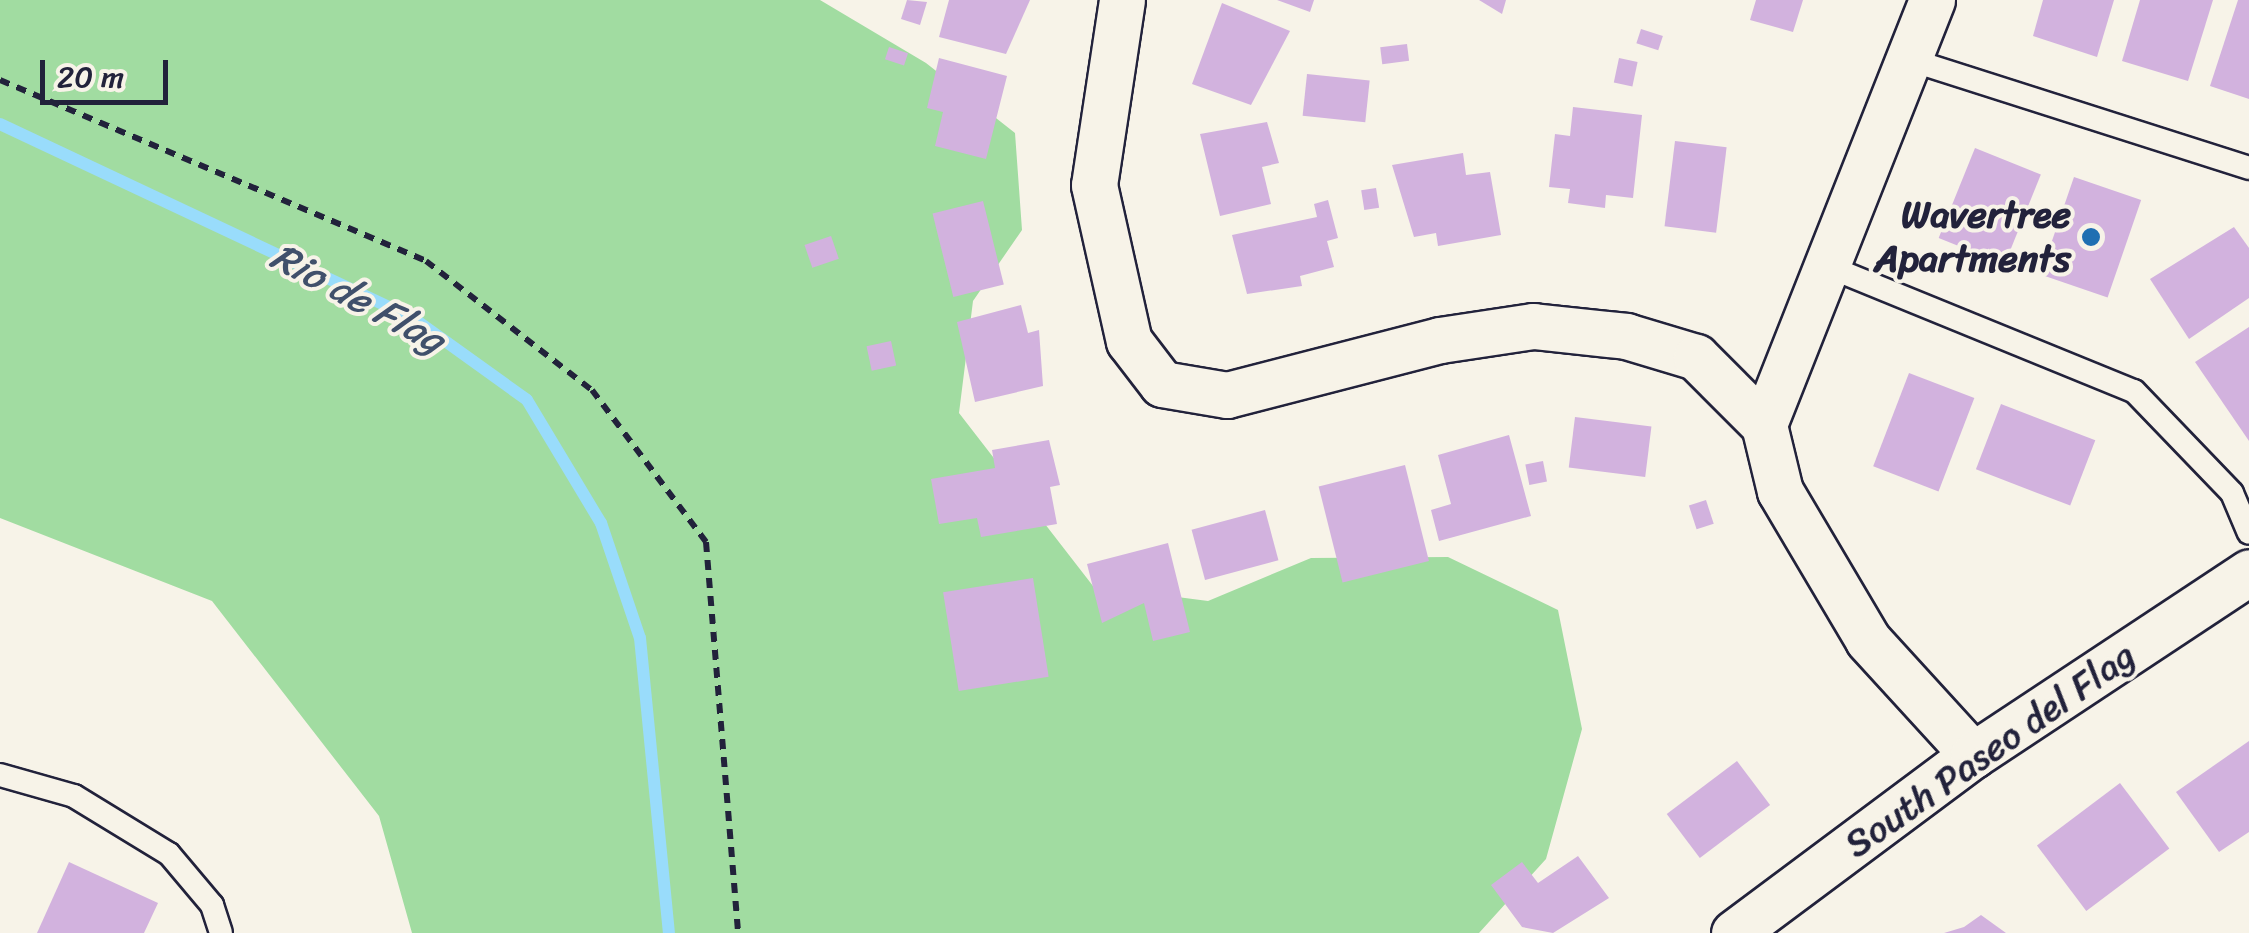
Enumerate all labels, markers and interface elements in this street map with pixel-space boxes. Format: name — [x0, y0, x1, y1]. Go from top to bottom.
scale bar — [45, 40, 172, 102]
text: 20 m — [57, 50, 124, 104]
place label: Wavertree Apartments — [1874, 192, 2071, 282]
marker: Wavertree Apartments — [2080, 226, 2102, 248]
water label: Rio de Flag — [262, 232, 454, 364]
street label: South Paseo del Flag — [1834, 632, 2146, 868]

